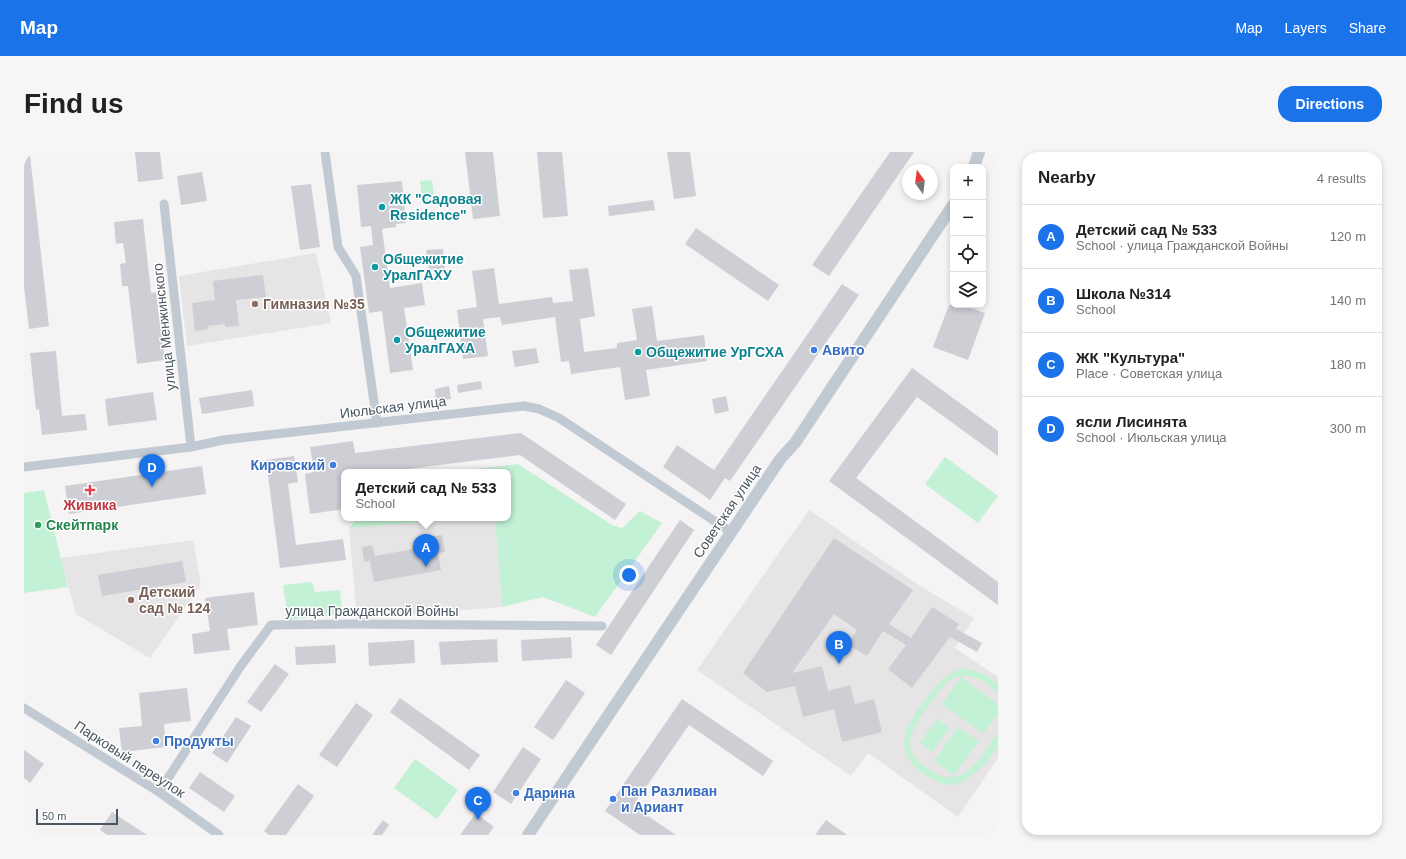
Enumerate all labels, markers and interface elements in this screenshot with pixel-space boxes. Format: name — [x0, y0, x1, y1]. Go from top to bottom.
text: Map — [20, 17, 58, 38]
text: Map — [1235, 20, 1263, 36]
text: Layers — [1285, 20, 1327, 36]
text: Share — [1349, 20, 1386, 36]
button: Directions — [1278, 86, 1382, 122]
text: Find us — [24, 88, 124, 119]
north arrow — [902, 164, 938, 200]
map controls — [950, 164, 986, 308]
button: + — [950, 164, 986, 200]
text: Nearby — [1038, 168, 1096, 187]
text: 4 results — [1317, 171, 1366, 186]
place label: ЖК "Садовая Residence" — [389, 191, 482, 223]
button: − — [950, 200, 986, 236]
marker: ЖК "Садовая Residence" — [377, 202, 387, 212]
text: Детский сад № 533 — [1076, 221, 1217, 238]
text: A — [1046, 229, 1056, 244]
text: 120 m — [1330, 229, 1366, 244]
button: locate — [950, 236, 986, 272]
text: School · улица Гражданской Войны — [1076, 238, 1288, 253]
place label: Общежитие УралГАХУ — [383, 251, 464, 283]
street label: улица Менжинского — [149, 262, 179, 392]
marker: Общежитие УралГАХУ — [370, 262, 380, 272]
button: layers — [950, 272, 986, 308]
text: Школа №314 — [1076, 285, 1171, 302]
text: B — [1046, 293, 1056, 308]
text: 140 m — [1330, 293, 1366, 308]
place label: Гимназия №35 — [263, 296, 365, 312]
marker: Гимназия №35 — [250, 299, 260, 309]
text: School — [1076, 302, 1116, 317]
place label: Общежитие УралГАХА — [405, 324, 486, 356]
marker: Общежитие УралГАХА — [392, 335, 402, 345]
place label: Авито — [822, 342, 865, 358]
place label: Общежитие УрГСХА — [646, 344, 784, 360]
marker: Авито — [809, 345, 819, 355]
marker: Общежитие УрГСХА — [633, 347, 643, 357]
text: ЖК "Культура" — [1076, 349, 1185, 366]
text: C — [1046, 357, 1056, 372]
text: 180 m — [1330, 357, 1366, 372]
text: Place · Советская улица — [1076, 366, 1222, 381]
street label: Июльская улица — [339, 393, 447, 421]
text: ясли Лисинята — [1076, 413, 1187, 430]
text: D — [1046, 421, 1056, 436]
text: 300 m — [1330, 421, 1366, 436]
text: School · Июльская улица — [1076, 430, 1227, 445]
pin: D — [139, 454, 165, 487]
place label: Кировский — [250, 457, 325, 473]
marker: Кировский — [328, 460, 338, 470]
street label: Советская улица — [690, 461, 764, 561]
popup — [341, 469, 511, 521]
text: Детский сад № 533 — [355, 479, 497, 496]
marker: Живика — [85, 485, 95, 495]
text: School — [355, 496, 395, 511]
place label: Живика — [62, 497, 117, 513]
place label: Скейтпарк — [46, 517, 119, 533]
marker: Скейтпарк — [33, 520, 43, 530]
pin: A — [413, 534, 439, 567]
your location — [619, 565, 639, 585]
place label: Детский сад № 124 — [139, 584, 211, 616]
marker: Детский сад № 124 — [126, 595, 136, 605]
street label: улица Гражданской Войны — [285, 603, 459, 619]
pin: B — [826, 631, 852, 664]
street label: Парковый переулок — [72, 717, 189, 801]
place label: Продукты — [164, 733, 234, 749]
marker: Продукты — [151, 736, 161, 746]
place label: Пан Разливан и Ариант — [621, 783, 717, 815]
place label: Дарина — [524, 785, 575, 801]
pin: C — [465, 787, 491, 820]
marker: Дарина — [511, 788, 521, 798]
marker: Пан Разливан и Ариант — [608, 794, 618, 804]
scale bar — [36, 807, 118, 826]
text: 50 m — [42, 810, 66, 822]

